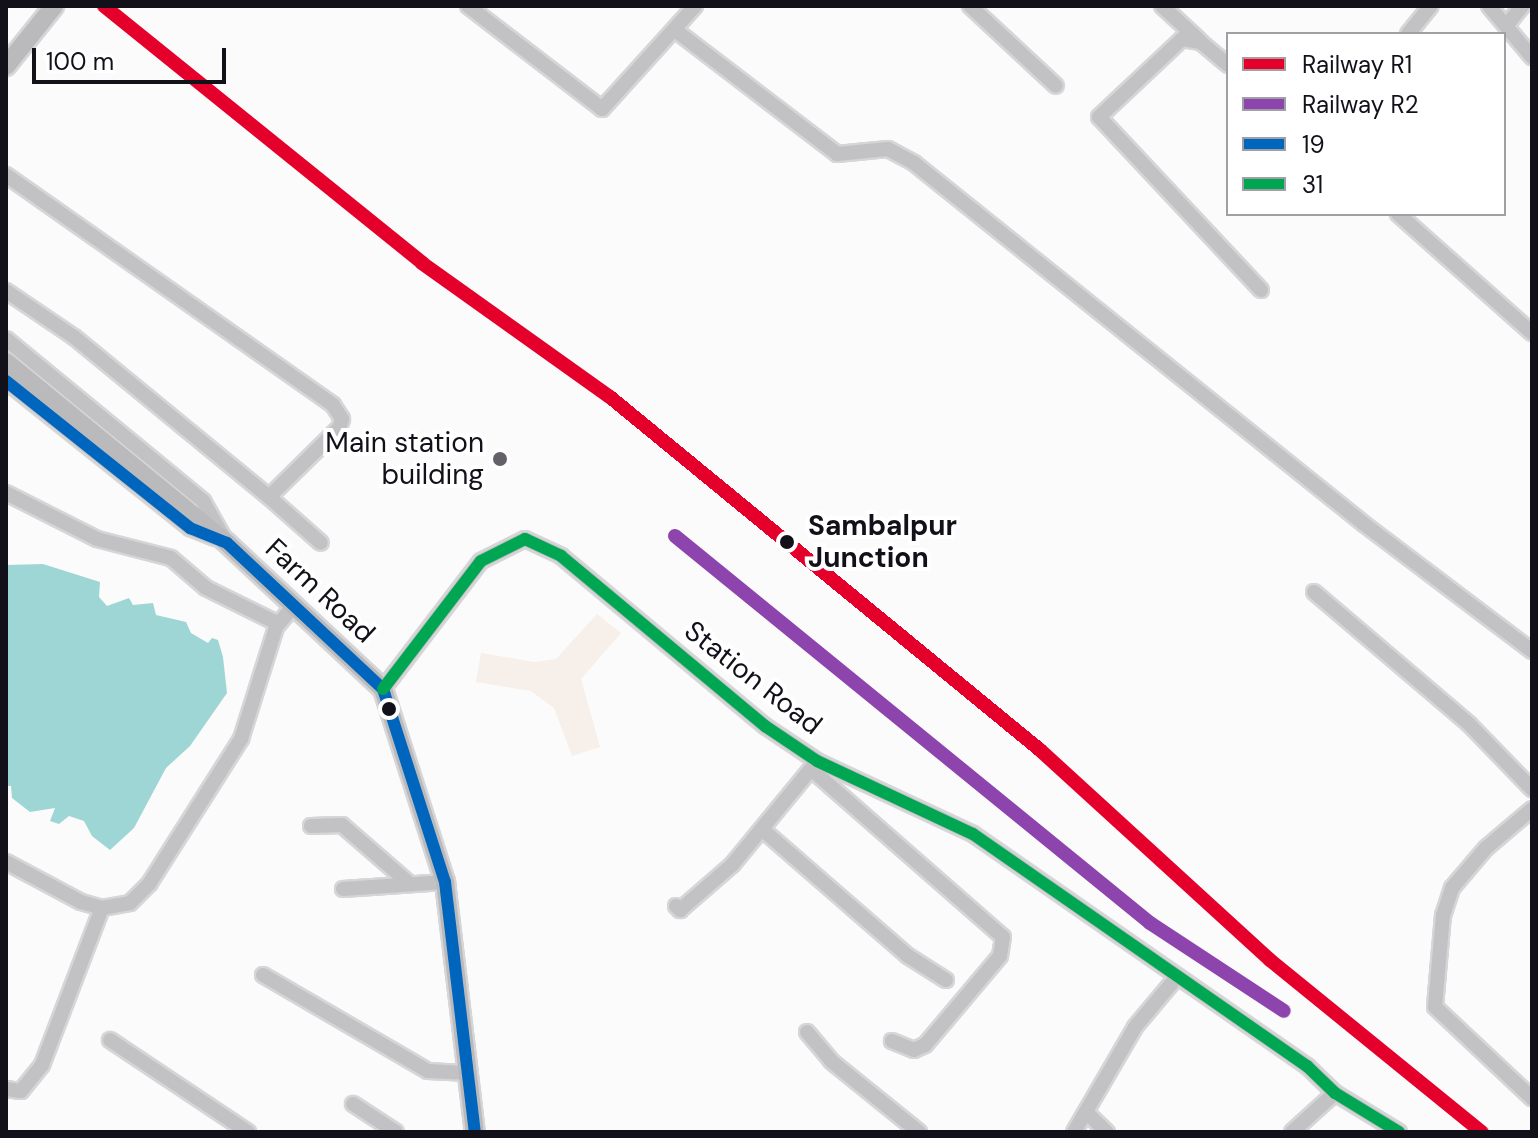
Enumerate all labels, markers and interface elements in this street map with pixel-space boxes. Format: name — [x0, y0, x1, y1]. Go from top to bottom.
scale bar — [36, 32, 230, 82]
legend — [1226, 32, 1506, 216]
text: 100 m — [46, 46, 114, 77]
text: Railway R1 — [1302, 49, 1412, 80]
text: Railway R2 — [1302, 89, 1418, 120]
text: 19 — [1302, 129, 1325, 160]
text: 31 — [1302, 169, 1323, 200]
place label: Main station building — [325, 426, 484, 492]
marker: Main station building — [491, 450, 509, 468]
place label: Sambalpur Junction — [808, 509, 957, 575]
marker: Sambalpur Junction — [773, 528, 801, 556]
street label: Farm Road — [258, 532, 382, 650]
street label: Station Road — [678, 614, 828, 742]
unlabelled marker — [381, 701, 397, 717]

